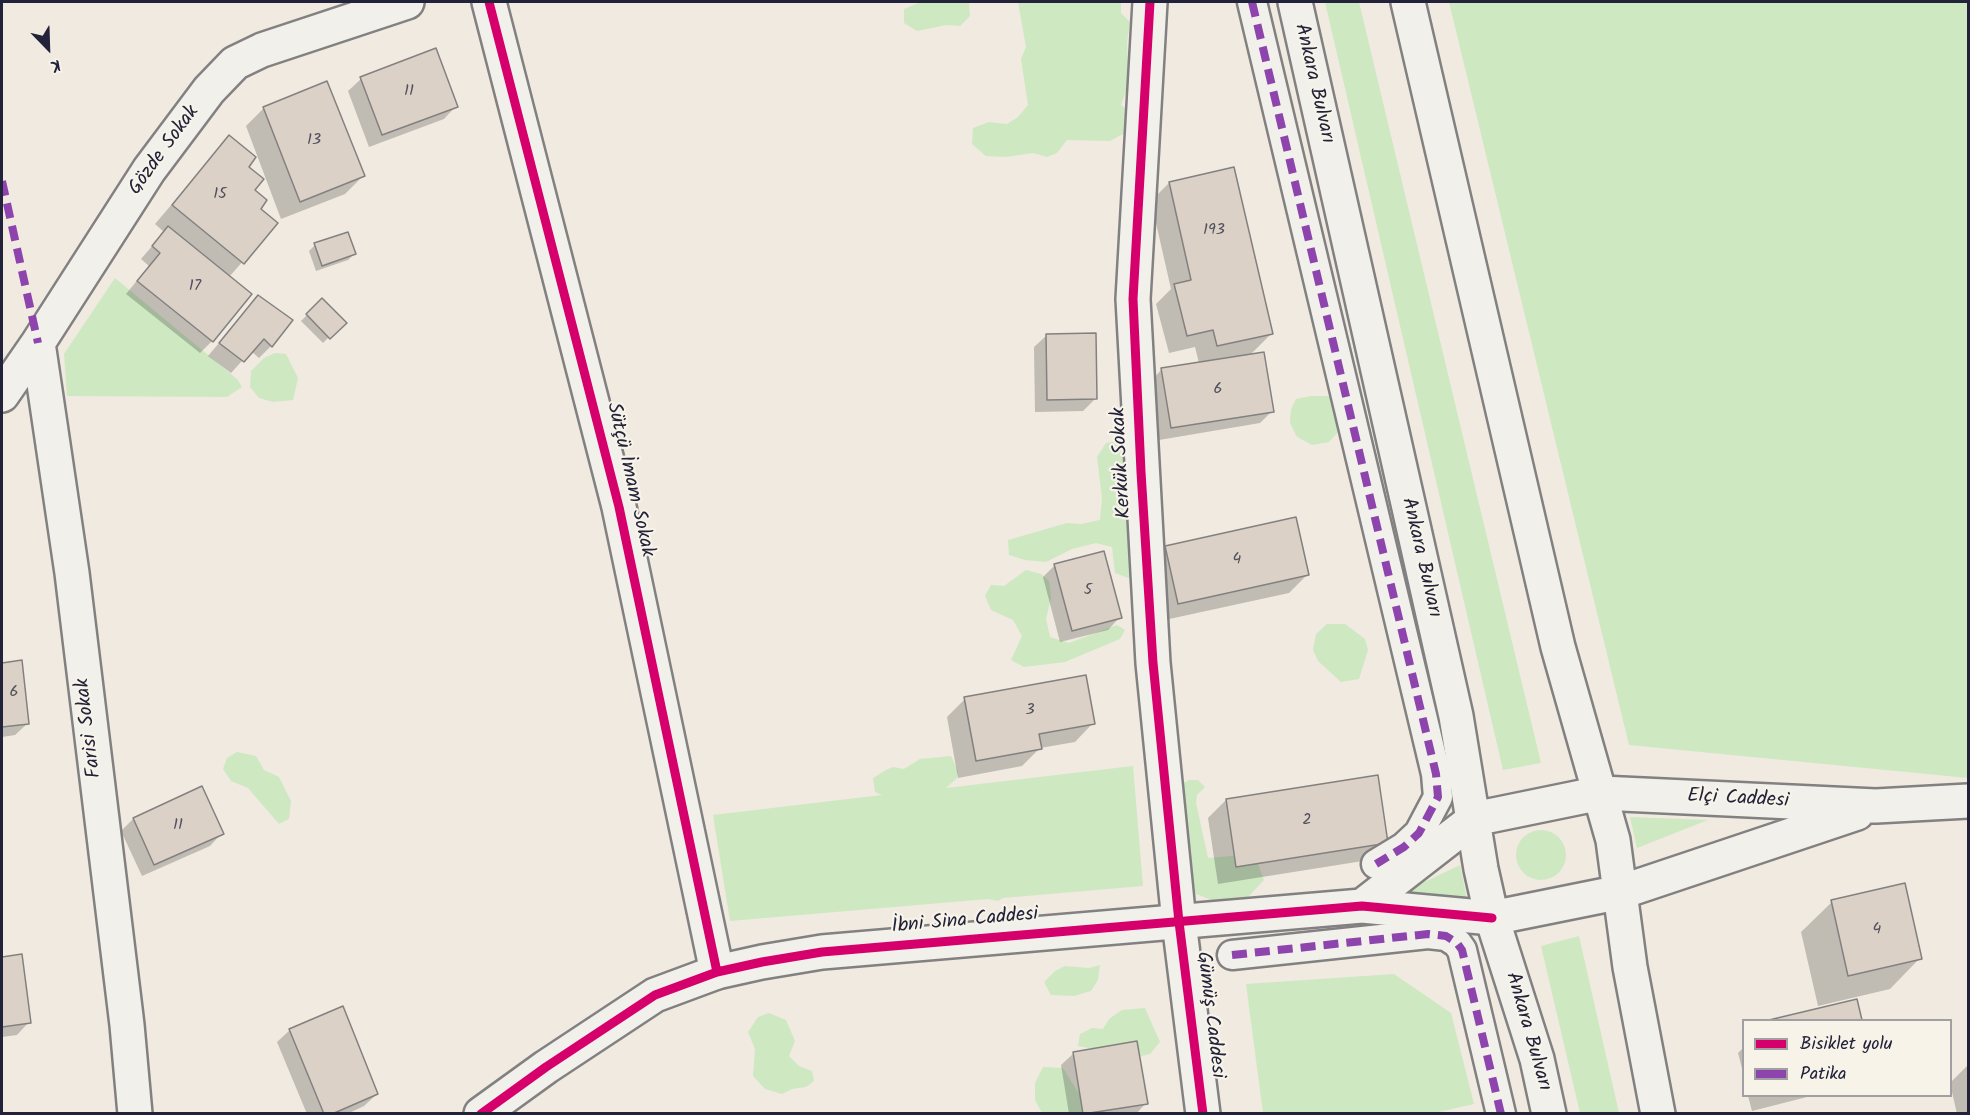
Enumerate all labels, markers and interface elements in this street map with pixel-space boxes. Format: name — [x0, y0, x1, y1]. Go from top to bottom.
north arrow — [18, 18, 78, 78]
street label: Ankara Bulvarı — [1288, 22, 1338, 146]
text: K — [46, 52, 65, 78]
house number: 11 — [404, 82, 414, 102]
street label: Gözde Sokak — [124, 102, 206, 200]
house number: 13 — [307, 131, 321, 151]
house number: 15 — [213, 185, 227, 205]
house number: 193 — [1203, 221, 1225, 241]
house number: 17 — [189, 277, 201, 297]
house number: 6 — [1214, 380, 1222, 400]
street label: Sütçü İmam Sokak — [600, 400, 658, 560]
street label: Kerkük Sokak — [1108, 407, 1138, 519]
street label: Ankara Bulvarı — [1395, 496, 1445, 620]
house number: 4 — [1233, 550, 1241, 570]
house number: 5 — [1084, 581, 1092, 601]
street label: Farisi Sokak — [72, 677, 108, 779]
house number: 6 — [10, 683, 18, 703]
house number: 3 — [1025, 701, 1035, 721]
street label: Elçi Caddesi — [1686, 785, 1790, 815]
house number: 2 — [1302, 811, 1312, 831]
house number: 11 — [173, 816, 183, 836]
street label: İbni Sina Caddesi — [891, 904, 1039, 940]
house number: 4 — [1873, 920, 1881, 940]
street label: Gümüş Caddesi — [1189, 950, 1229, 1080]
street label: Ankara Bulvarı — [1499, 970, 1555, 1094]
legend — [1742, 1019, 1952, 1097]
text: Bisiklet yolu — [1800, 1030, 1893, 1059]
text: Patika — [1800, 1060, 1846, 1089]

